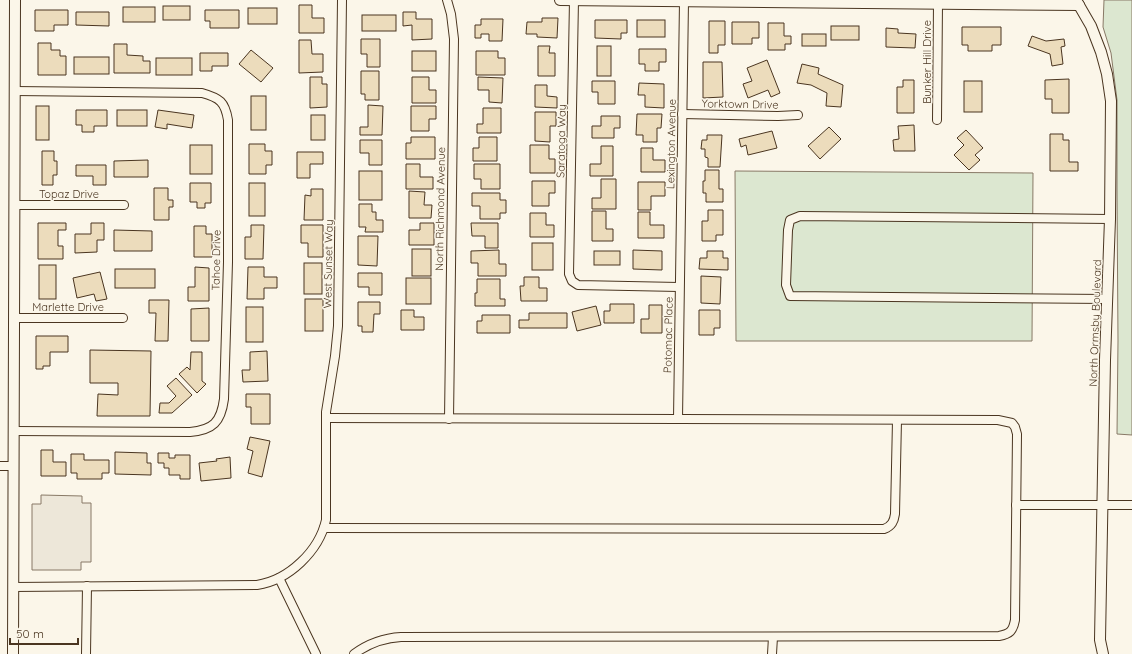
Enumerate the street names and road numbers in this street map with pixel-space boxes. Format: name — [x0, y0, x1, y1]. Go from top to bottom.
street label: Bunker Hill Drive — [920, 20, 934, 104]
street label: Yorktown Drive — [701, 96, 779, 112]
street label: Lexington Avenue — [663, 99, 679, 189]
street label: Saratoga Way — [553, 104, 569, 178]
street label: North Richmond Avenue — [432, 147, 448, 271]
street label: Topaz Drive — [39, 187, 99, 201]
street label: West Sunset Way — [320, 219, 336, 309]
street label: Tahoe Drive — [208, 229, 224, 291]
street label: North Ormsby Boulevard — [1086, 259, 1104, 387]
street label: Potomac Place — [660, 297, 676, 373]
street label: Marlette Drive — [32, 300, 104, 314]

